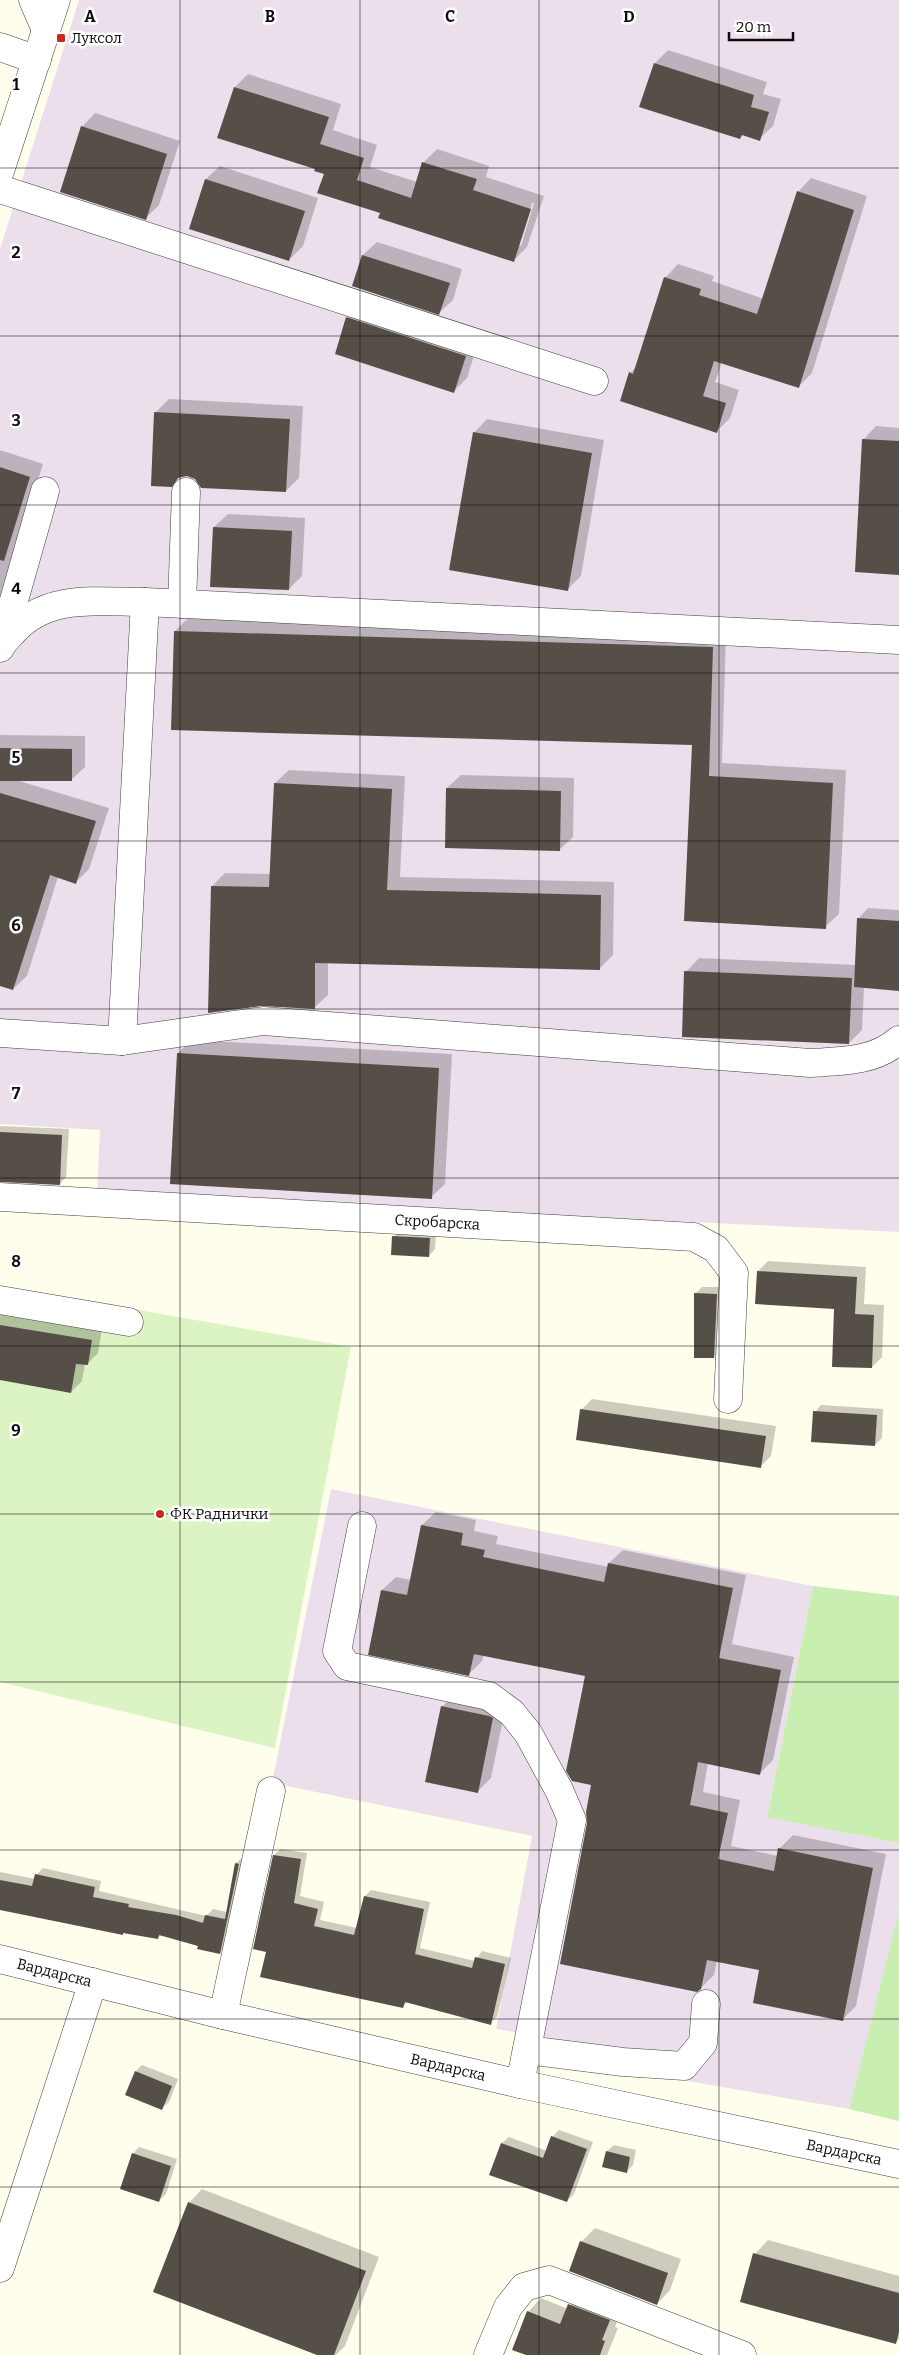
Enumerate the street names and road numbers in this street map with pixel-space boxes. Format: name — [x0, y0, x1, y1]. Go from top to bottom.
street label: Скробарска — [394, 1211, 480, 1234]
street label: Вардарска — [15, 1955, 94, 1991]
street label: Вардарска — [409, 2050, 487, 2085]
street label: Вардарска — [805, 2136, 883, 2169]

